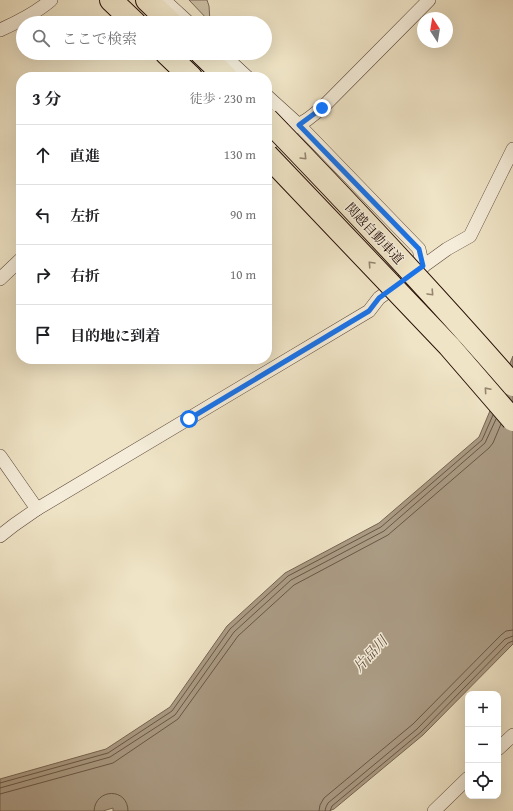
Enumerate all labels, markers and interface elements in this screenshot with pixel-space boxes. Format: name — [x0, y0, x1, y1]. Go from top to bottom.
north arrow — [417, 12, 453, 48]
search box — [16, 16, 272, 60]
icon: search — [30, 27, 52, 49]
text: ここで検索 — [62, 28, 137, 49]
text: 3 分 — [32, 86, 62, 111]
text: 徒歩 · 230 m — [190, 89, 256, 108]
route end — [313, 99, 331, 117]
icon: ahead — [32, 144, 54, 166]
text: 直進 — [70, 145, 100, 166]
text: 130 m — [224, 145, 256, 164]
one-way arrow — [299, 153, 306, 160]
street label: 関越自動車道 — [341, 198, 408, 268]
icon: left — [32, 204, 54, 226]
text: 左折 — [70, 205, 100, 226]
text: 90 m — [230, 205, 256, 224]
one-way arrow — [368, 261, 376, 269]
icon: right — [32, 264, 54, 286]
text: 右折 — [70, 265, 100, 286]
text: 10 m — [230, 265, 256, 284]
one-way arrow — [426, 288, 434, 296]
icon: arrive — [32, 324, 54, 346]
text: 目的地に到着 — [70, 325, 160, 346]
one-way arrow — [485, 388, 492, 395]
route start — [180, 410, 198, 428]
water label: 片品川 — [348, 630, 393, 676]
map controls — [465, 691, 501, 799]
button: + — [465, 691, 501, 727]
button: − — [465, 727, 501, 763]
button: locate — [465, 763, 501, 799]

